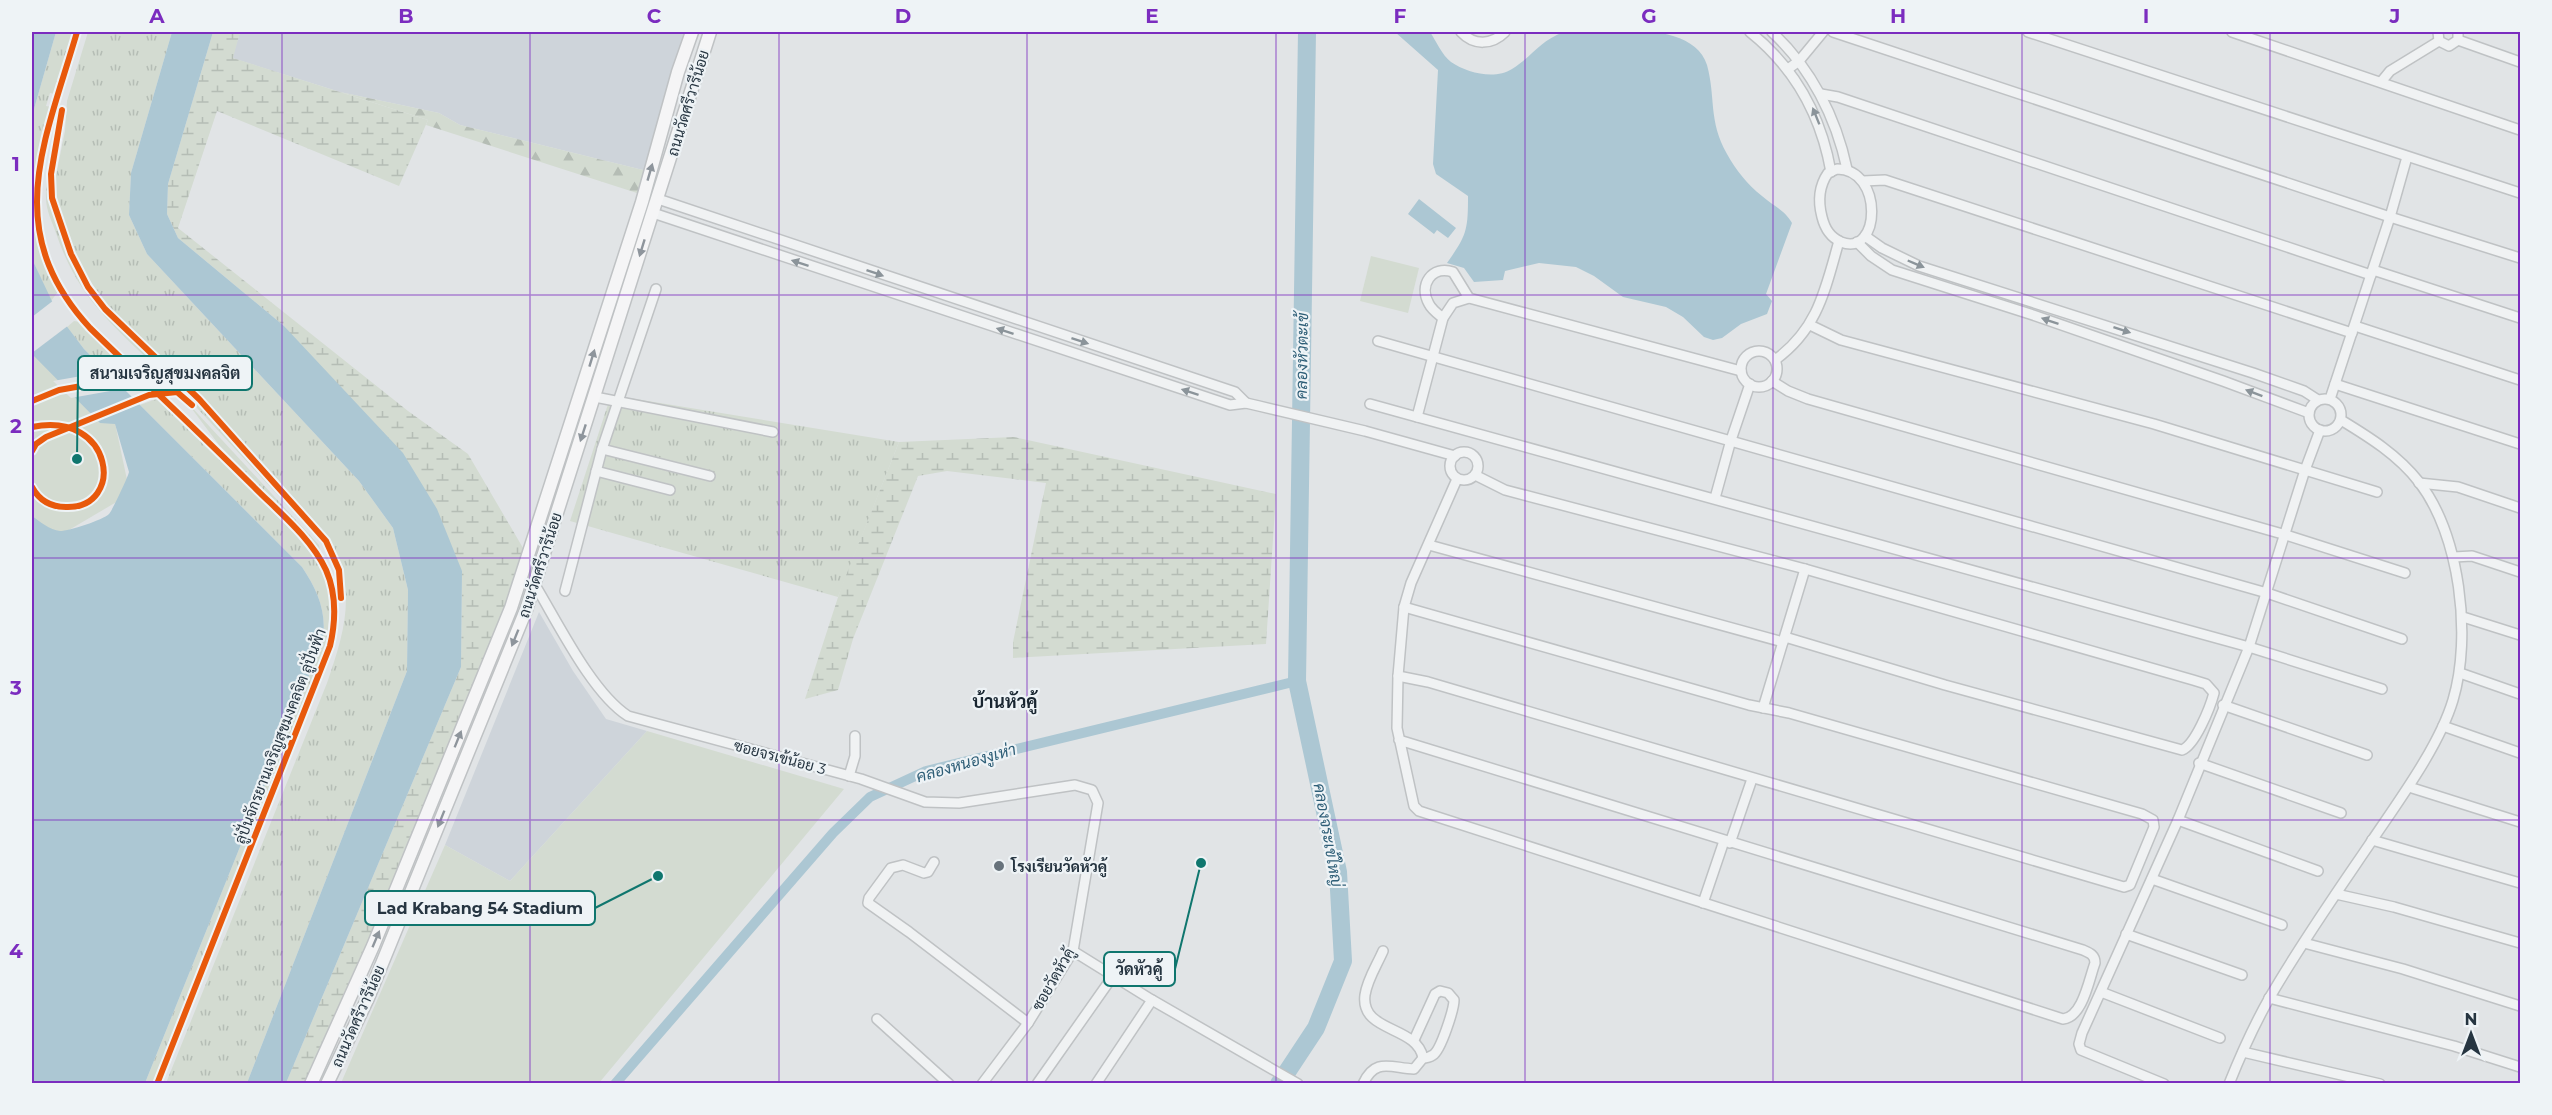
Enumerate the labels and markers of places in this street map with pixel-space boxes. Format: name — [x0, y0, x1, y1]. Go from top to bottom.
callout: สนามเจริญสุขมงคลจิต — [78, 356, 252, 390]
place label: โรงเรียนวัดหัวคู้ — [1010, 856, 1108, 878]
marker: โรงเรียนวัดหัวคู้ — [992, 859, 1006, 873]
callout: Lad Krabang 54 Stadium — [365, 891, 595, 925]
callout: วัดหัวคู้ — [1104, 952, 1175, 986]

